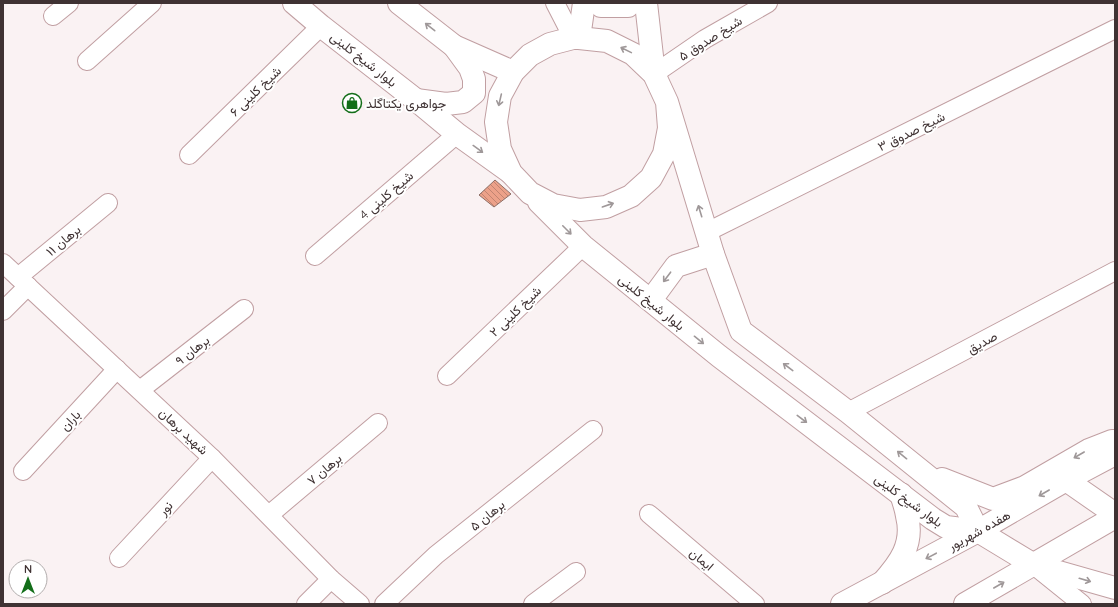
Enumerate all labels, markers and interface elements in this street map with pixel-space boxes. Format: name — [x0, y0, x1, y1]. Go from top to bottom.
street label: شیخ صدوق ۵ — [675, 12, 746, 66]
one-way arrow — [425, 23, 436, 32]
street label: بلوار شیخ کلینی — [326, 28, 401, 92]
one-way arrow — [621, 46, 633, 53]
street label: شیخ کلینی ۶ — [226, 62, 286, 121]
shop icon: جواهری یکتاگلد — [341, 92, 363, 114]
one-way arrow — [496, 94, 503, 107]
place label: جواهری یکتاگلد — [366, 95, 446, 112]
street label: شیخ صدوق ۳ — [875, 108, 948, 156]
one-way arrow — [472, 145, 483, 153]
street label: شیخ کلینی 4 — [356, 167, 417, 224]
one-way arrow — [602, 201, 614, 209]
one-way arrow — [696, 205, 703, 218]
street label: برهان ۱۱ — [42, 221, 84, 260]
one-way arrow — [562, 225, 572, 235]
street label: بلوار شیخ کلینی — [614, 270, 688, 335]
one-way arrow — [663, 272, 672, 283]
street label: شیخ کلینی ۲ — [486, 282, 546, 341]
street label: صدیق — [964, 327, 1000, 357]
street label: برهان ۹ — [172, 332, 213, 369]
one-way arrow — [694, 336, 705, 344]
one-way arrow — [783, 363, 794, 371]
street label: شهید برهان — [156, 404, 212, 458]
street label: باران — [56, 406, 84, 434]
one-way arrow — [797, 415, 808, 424]
street label: برهان ۷ — [303, 450, 345, 489]
one-way arrow — [896, 451, 907, 460]
one-way arrow — [1073, 452, 1085, 460]
street label: بلوار شیخ کلینی — [871, 470, 946, 532]
one-way arrow — [1038, 490, 1050, 498]
street label: برهان ۵ — [466, 496, 508, 535]
street label: نور — [154, 497, 177, 520]
street label: هفده شهریور — [944, 506, 1013, 555]
street label: ایمان — [686, 544, 717, 574]
one-way arrow — [925, 553, 937, 561]
north arrow — [8, 559, 48, 599]
text: N — [24, 562, 32, 576]
one-way arrow — [1078, 576, 1091, 584]
one-way arrow — [993, 580, 1005, 588]

